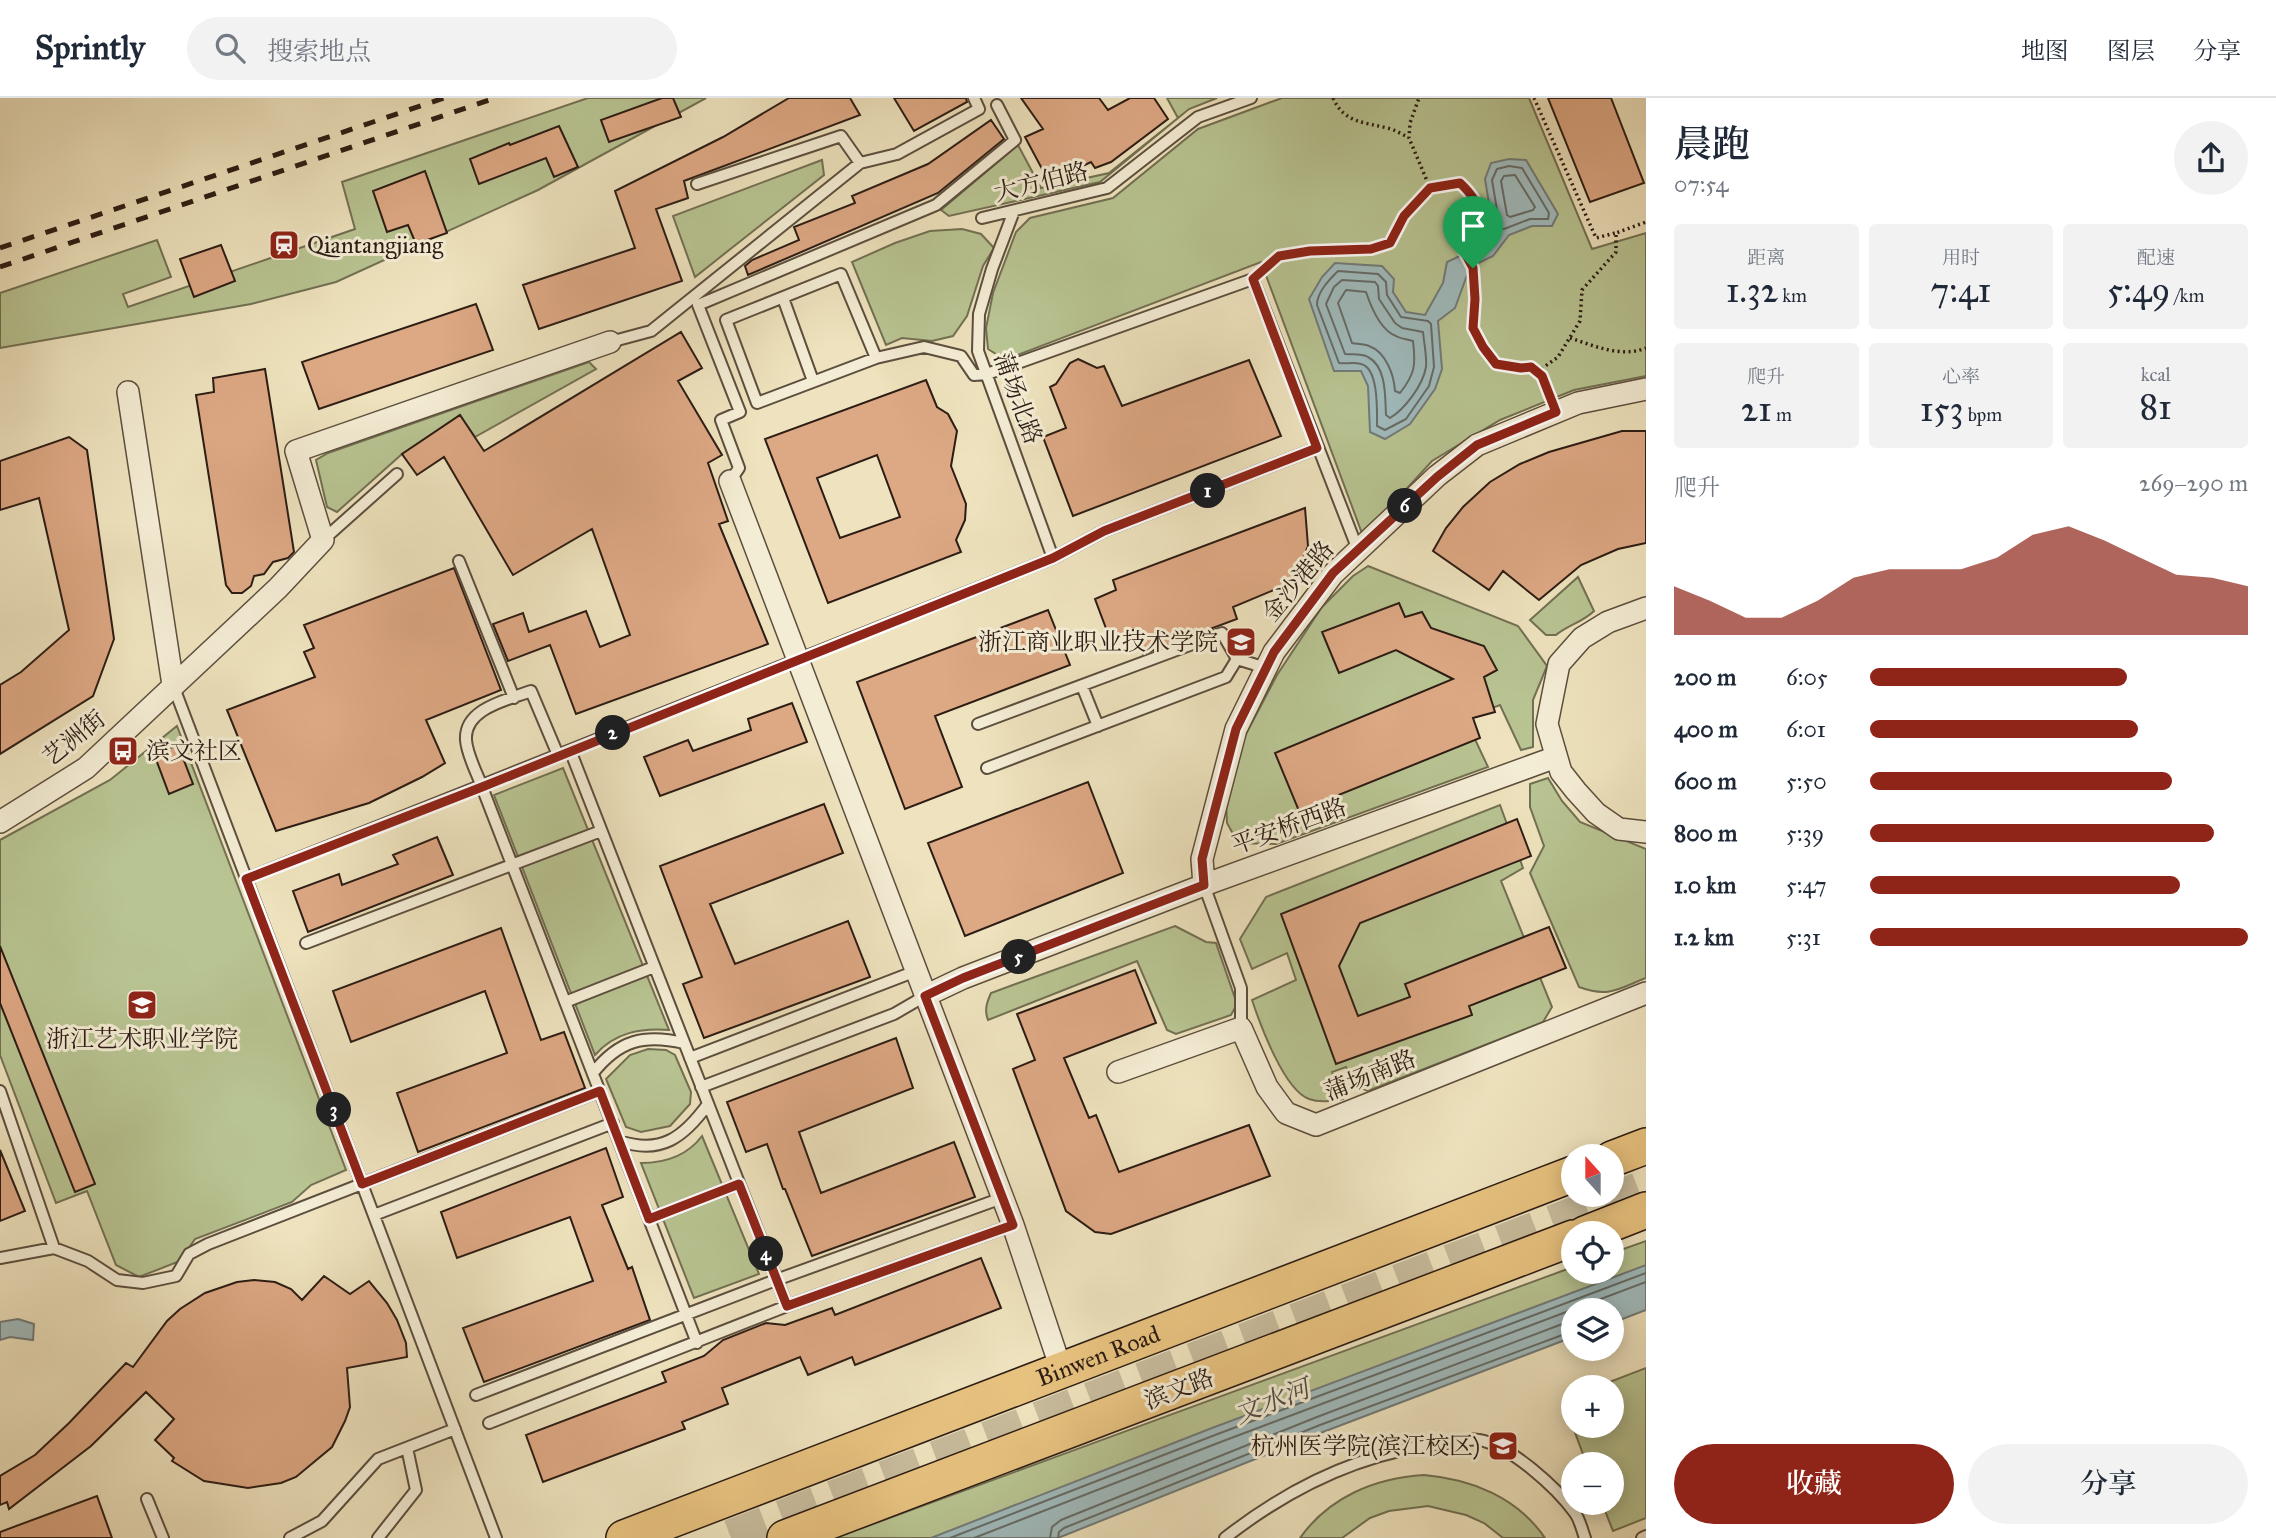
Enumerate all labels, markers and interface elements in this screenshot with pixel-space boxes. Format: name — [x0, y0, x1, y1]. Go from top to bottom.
search box — [187, 17, 677, 80]
text: Sprintly — [35, 28, 145, 68]
icon: search — [211, 29, 249, 67]
text: 搜索地点 — [267, 35, 371, 67]
text: 地图 — [2021, 36, 2069, 66]
text: 图层 — [2107, 36, 2155, 66]
text: 分享 — [2193, 36, 2241, 66]
text: 晨跑 — [1674, 121, 1750, 167]
button: share — [2174, 121, 2248, 195]
street label: 大方伯路 — [991, 156, 1091, 208]
text: 07:54 — [1674, 170, 1728, 198]
pin — [1443, 196, 1503, 268]
icon: arrive — [1454, 207, 1492, 245]
station icon: Qiantangjiang — [267, 228, 301, 262]
place label: Qiantangjiang — [307, 230, 444, 260]
text: 距离 — [1747, 246, 1785, 269]
text: 用时 — [1942, 246, 1980, 269]
text: 配速 — [2137, 246, 2175, 269]
text: 1.32 — [1726, 269, 1778, 312]
text: 7:41 — [1931, 269, 1991, 312]
text: 5:49 — [2107, 269, 2170, 312]
text: km — [1778, 284, 1807, 307]
text: /km — [2170, 284, 2204, 307]
street label: 蒲场北路 — [987, 348, 1049, 448]
text: kcal — [2141, 363, 2171, 386]
text: 爬升 — [1747, 365, 1785, 388]
text: 心率 — [1942, 365, 1980, 388]
text: 81 — [2139, 386, 2172, 429]
text: 21 — [1741, 388, 1772, 431]
text: 153 — [1920, 388, 1964, 431]
text: m — [1772, 403, 1792, 426]
text: bpm — [1964, 403, 2002, 426]
text: 269–290 m — [2139, 469, 2248, 497]
text: 爬升 — [1674, 473, 1720, 501]
pin: 1 — [1190, 474, 1226, 508]
text: 1 — [1204, 479, 1211, 502]
pin: 6 — [1388, 488, 1422, 524]
text: 6 — [1400, 494, 1409, 517]
street label: 金沙港路 — [1256, 535, 1340, 627]
school or university icon: 浙江商业职业技术学院 — [1224, 625, 1258, 659]
place label: 浙江商业职业技术学院 — [978, 627, 1218, 657]
text: 200 m — [1674, 663, 1736, 691]
text: 6:05 — [1786, 663, 1828, 691]
street label: 艺洲街 — [37, 704, 111, 772]
text: 400 m — [1674, 715, 1738, 743]
text: 6:01 — [1786, 715, 1826, 743]
pin: 2 — [596, 716, 630, 750]
text: 2 — [608, 721, 617, 744]
bus stop icon: 滨文社区 — [106, 734, 140, 768]
place label: 滨文社区 — [146, 736, 242, 766]
text: 600 m — [1674, 767, 1737, 795]
text: 5:50 — [1786, 767, 1827, 795]
street label: 平安桥西路 — [1227, 791, 1351, 861]
text: 800 m — [1674, 819, 1737, 847]
text: 5:39 — [1786, 819, 1824, 847]
text: 1.0 km — [1674, 871, 1736, 899]
text: 5:47 — [1786, 871, 1827, 899]
text: 1.2 km — [1674, 923, 1734, 951]
text: 5:31 — [1786, 923, 1821, 951]
pin: 5 — [1002, 940, 1036, 974]
text: 5 — [1014, 945, 1023, 968]
school or university icon: 浙江艺术职业学院 — [125, 988, 159, 1022]
place label: 浙江艺术职业学院 — [46, 1024, 238, 1054]
street label: 蒲场南路 — [1320, 1043, 1420, 1107]
pin: 3 — [316, 1093, 352, 1128]
text: 3 — [330, 1098, 337, 1121]
north arrow — [1561, 1144, 1624, 1208]
map controls — [1561, 1144, 1624, 1515]
button: locate — [1561, 1221, 1624, 1284]
pin: 4 — [748, 1236, 784, 1272]
text: 4 — [760, 1242, 771, 1265]
button: layers — [1561, 1298, 1624, 1361]
street label: Binwen Road — [1032, 1319, 1164, 1393]
street label: 滨文路 — [1140, 1362, 1218, 1416]
water label: 文水河 — [1230, 1371, 1318, 1430]
button: + — [1561, 1375, 1624, 1438]
school or university icon: 杭州医学院(滨江校区) — [1486, 1429, 1520, 1463]
place label: 杭州医学院(滨江校区) — [1251, 1431, 1480, 1461]
button: 收藏 — [1674, 1444, 1954, 1524]
button: 分享 — [1968, 1444, 2248, 1524]
button: − — [1561, 1452, 1624, 1515]

